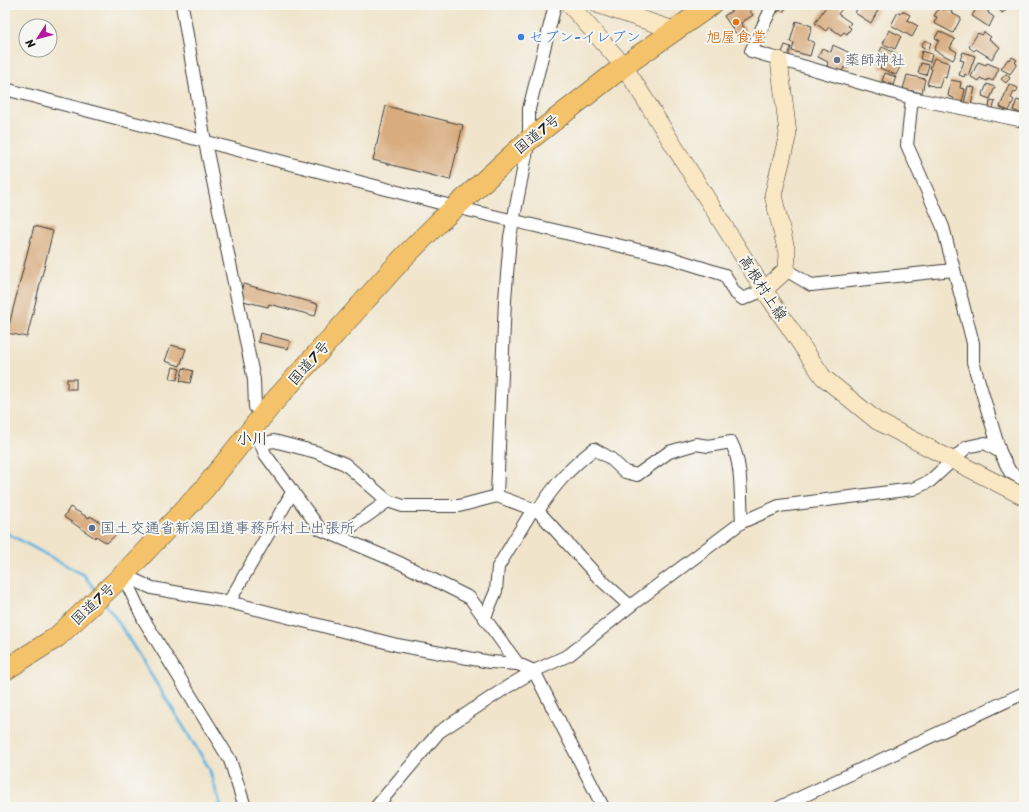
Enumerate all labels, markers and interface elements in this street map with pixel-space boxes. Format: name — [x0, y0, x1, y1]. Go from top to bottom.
marker: 旭屋食堂 — [731, 17, 741, 27]
north arrow — [18, 18, 58, 58]
place label: セブン-イレブン — [529, 24, 641, 50]
place label: 旭屋食堂 — [706, 24, 766, 50]
marker: セブン-イレブン — [516, 32, 526, 42]
text: N — [20, 35, 41, 53]
place label: 薬師神社 — [845, 47, 905, 73]
marker: 薬師神社 — [832, 55, 842, 65]
street label: 国道7号 — [508, 107, 566, 161]
street label: 高根村上線 — [732, 249, 794, 327]
street label: 国道7号 — [281, 334, 337, 392]
district label: 小川 — [236, 424, 268, 453]
place label: 国土交通省新潟国道事務所村上出張所 — [100, 515, 355, 541]
marker: 国土交通省新潟国道事務所村上出張所 — [87, 523, 97, 533]
street label: 国道7号 — [65, 576, 121, 632]

